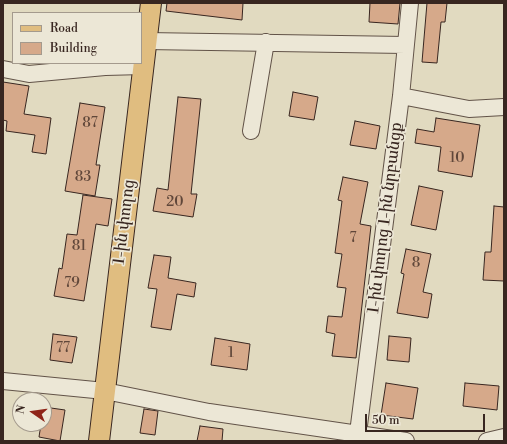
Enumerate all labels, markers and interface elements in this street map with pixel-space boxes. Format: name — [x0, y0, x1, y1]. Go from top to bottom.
legend — [12, 12, 142, 64]
text: Road — [50, 21, 78, 36]
text: Building — [50, 41, 97, 56]
house number: 87 — [82, 116, 98, 132]
street label: 1-ին փողոց 1-ին նրբանցք — [365, 121, 407, 315]
house number: 10 — [450, 151, 464, 167]
house number: 83 — [75, 170, 91, 186]
street label: 1-ին փողոց — [110, 178, 140, 266]
house number: 20 — [166, 195, 184, 211]
house number: 7 — [349, 231, 357, 247]
house number: 81 — [72, 239, 86, 255]
house number: 8 — [412, 256, 420, 272]
house number: 79 — [64, 276, 80, 292]
house number: 77 — [56, 341, 70, 357]
house number: 1 — [228, 346, 234, 362]
north arrow — [12, 392, 52, 432]
text: N — [13, 404, 29, 415]
scale bar — [367, 406, 487, 432]
text: 50 m — [372, 413, 400, 428]

